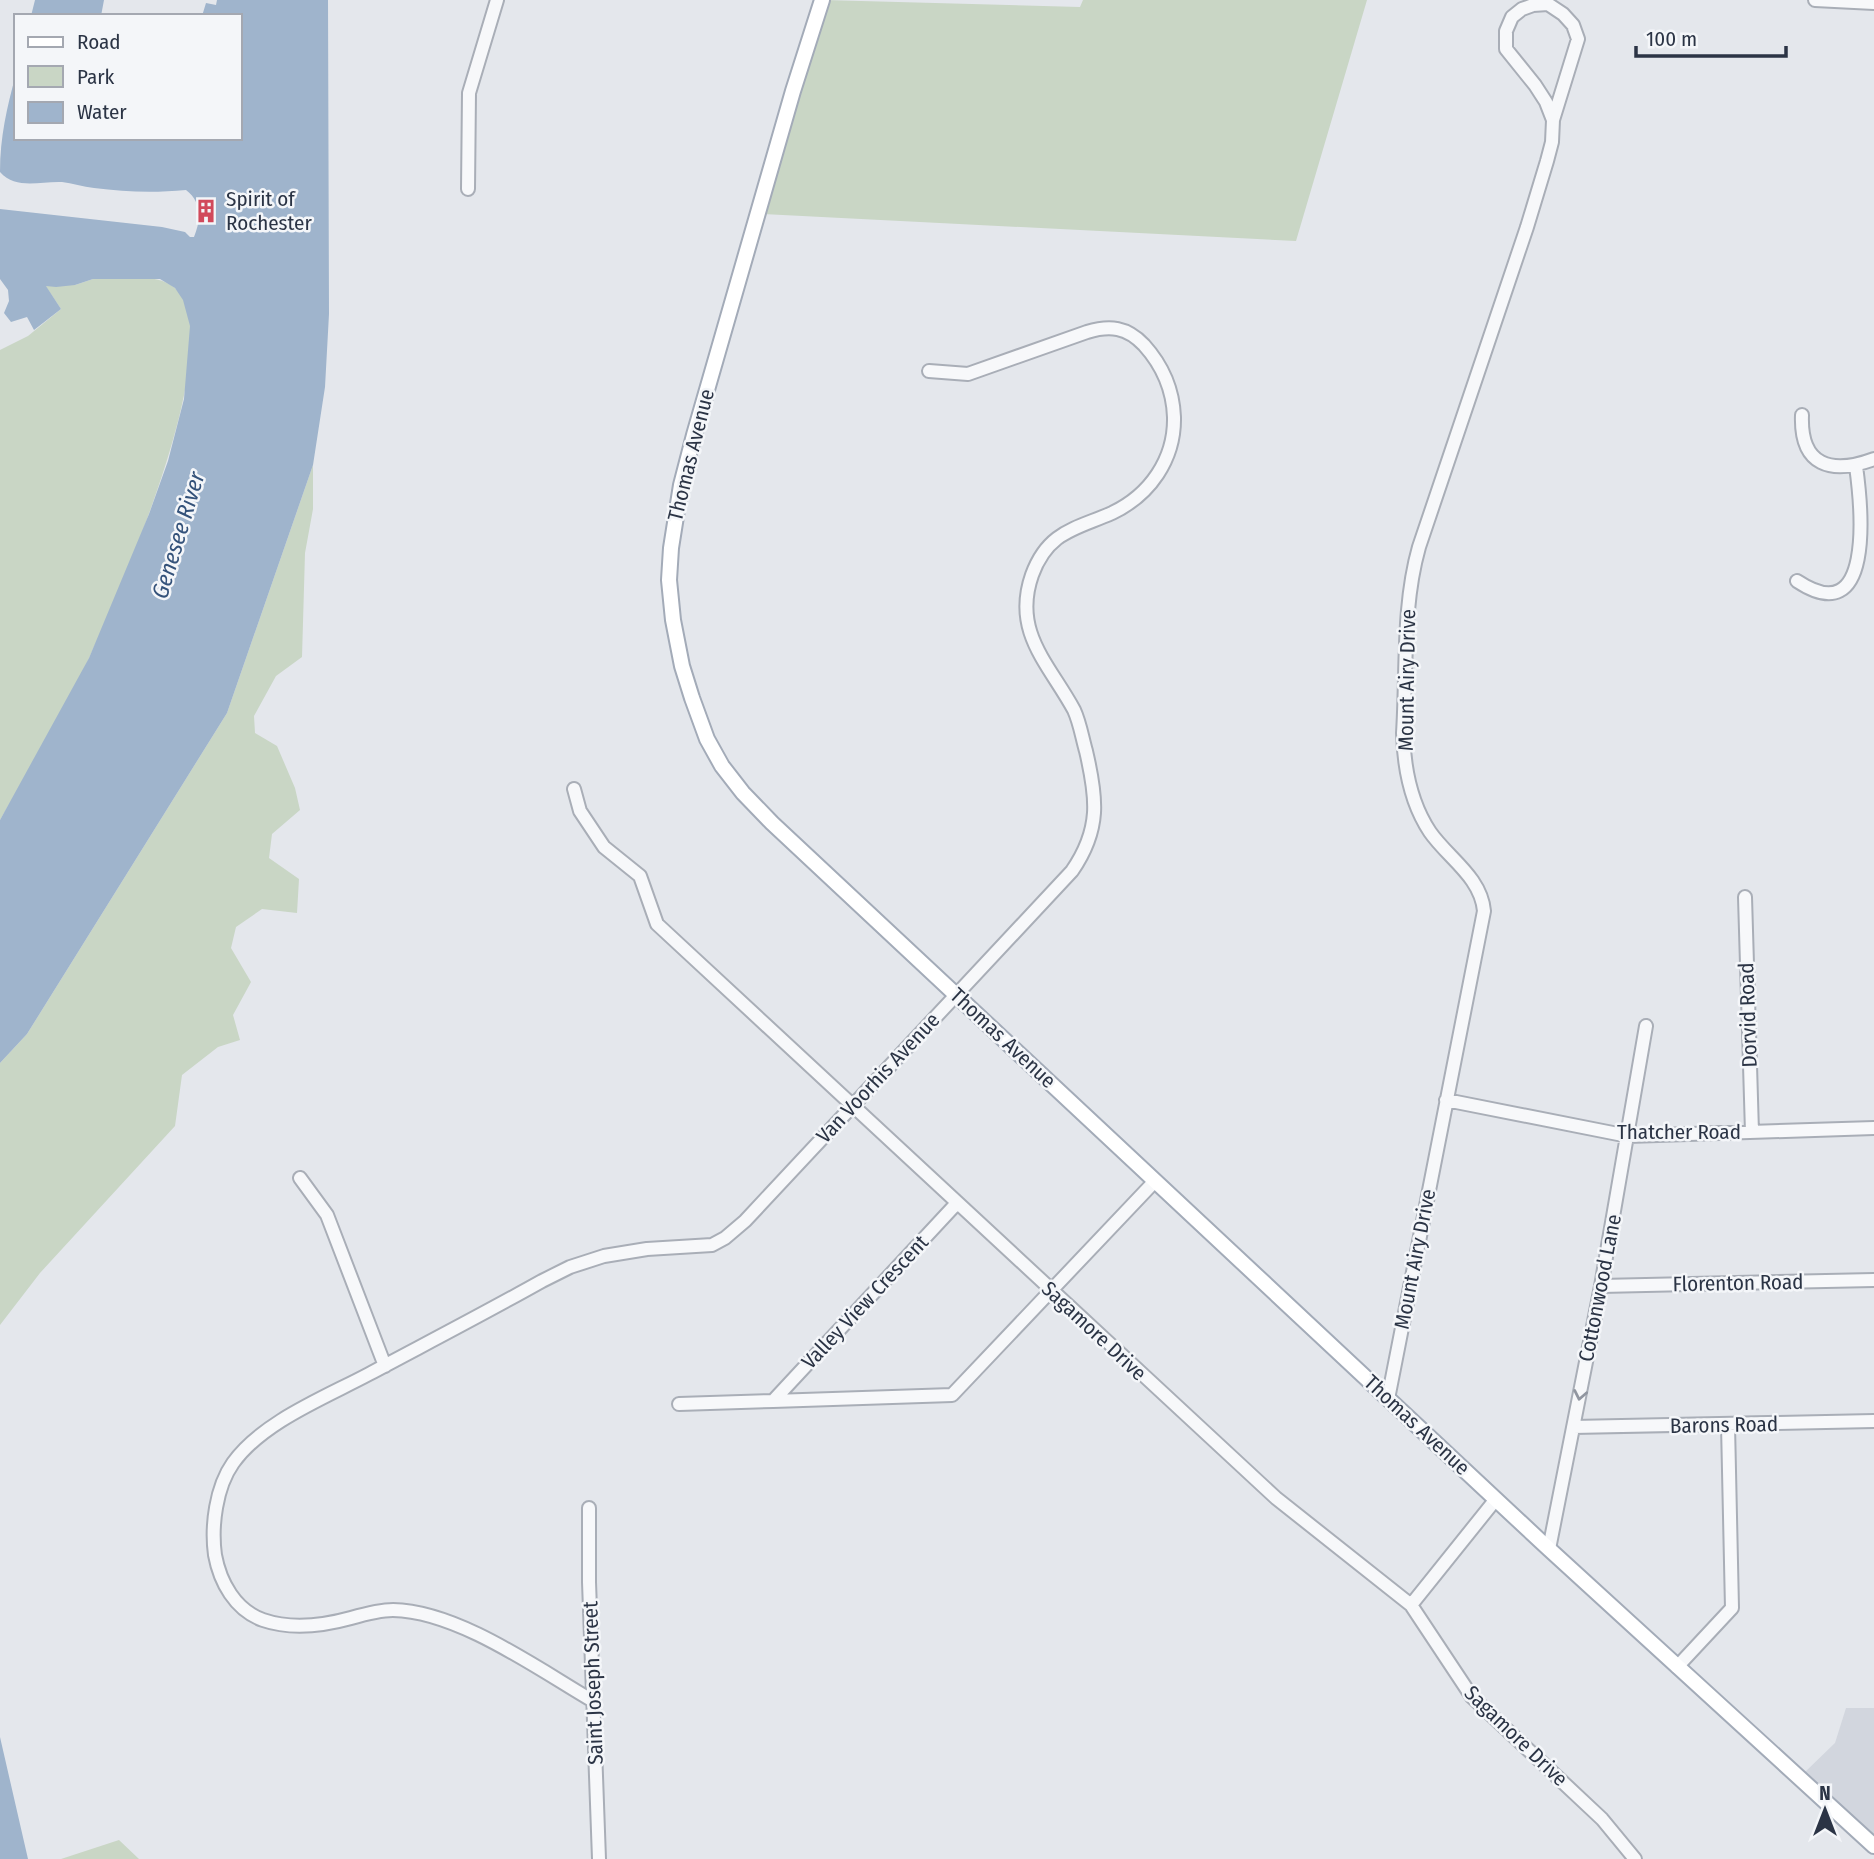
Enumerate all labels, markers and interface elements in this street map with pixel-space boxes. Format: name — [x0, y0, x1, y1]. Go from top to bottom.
legend — [14, 14, 242, 140]
scale bar — [1636, 14, 1786, 58]
text: 100 m — [1646, 26, 1697, 52]
text: Road — [77, 29, 121, 55]
text: Park — [77, 64, 115, 90]
text: Water — [77, 99, 127, 125]
place label: Spirit of Rochester — [226, 186, 312, 236]
building icon: Spirit of Rochester — [192, 197, 220, 225]
street label: Thomas Avenue — [662, 386, 720, 524]
water label: Genesee River — [145, 467, 211, 602]
street label: Mount Airy Drive — [1393, 609, 1421, 751]
street label: Dorvid Road — [1733, 962, 1763, 1068]
street label: Thomas Avenue — [945, 982, 1061, 1094]
street label: Van Voorhis Avenue — [811, 1007, 945, 1149]
street label: Thatcher Road — [1617, 1119, 1741, 1145]
street label: Mount Airy Drive — [1389, 1187, 1441, 1331]
street label: Cottonwood Lane — [1573, 1212, 1627, 1364]
street label: Valley View Crescent — [796, 1229, 934, 1374]
street label: Florenton Road — [1672, 1269, 1804, 1297]
street label: Sagamore Drive — [1036, 1276, 1152, 1386]
street label: Thomas Avenue — [1359, 1369, 1475, 1481]
one-way arrow — [1573, 1389, 1588, 1401]
street label: Barons Road — [1670, 1411, 1778, 1439]
street label: Saint Joseph Street — [577, 1601, 609, 1765]
street label: Sagamore Drive — [1459, 1680, 1573, 1792]
north arrow — [1790, 1775, 1860, 1845]
text: N — [1819, 1782, 1831, 1805]

